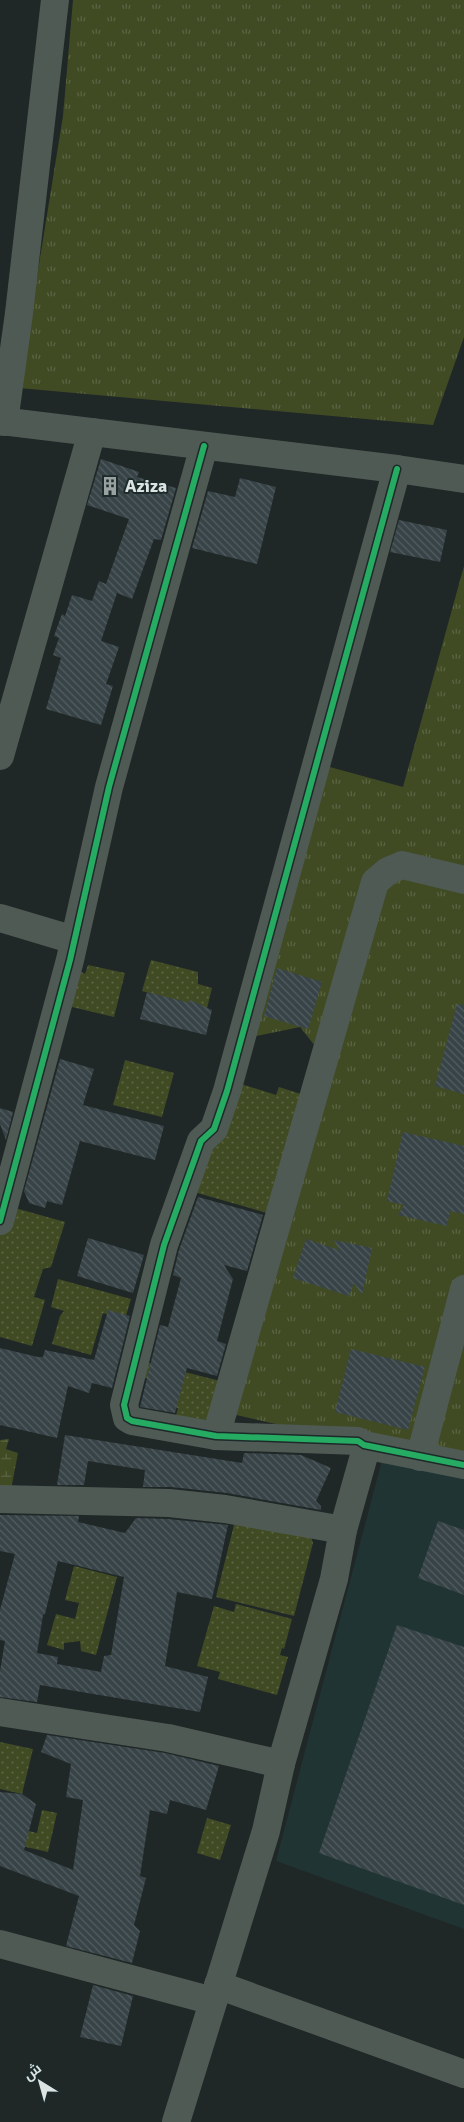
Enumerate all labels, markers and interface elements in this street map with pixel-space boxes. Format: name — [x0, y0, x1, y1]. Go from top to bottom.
building icon: Aziza — [99, 475, 121, 497]
place label: Aziza — [125, 475, 167, 497]
north arrow — [15, 2057, 65, 2107]
text: ش — [20, 2060, 45, 2084]

